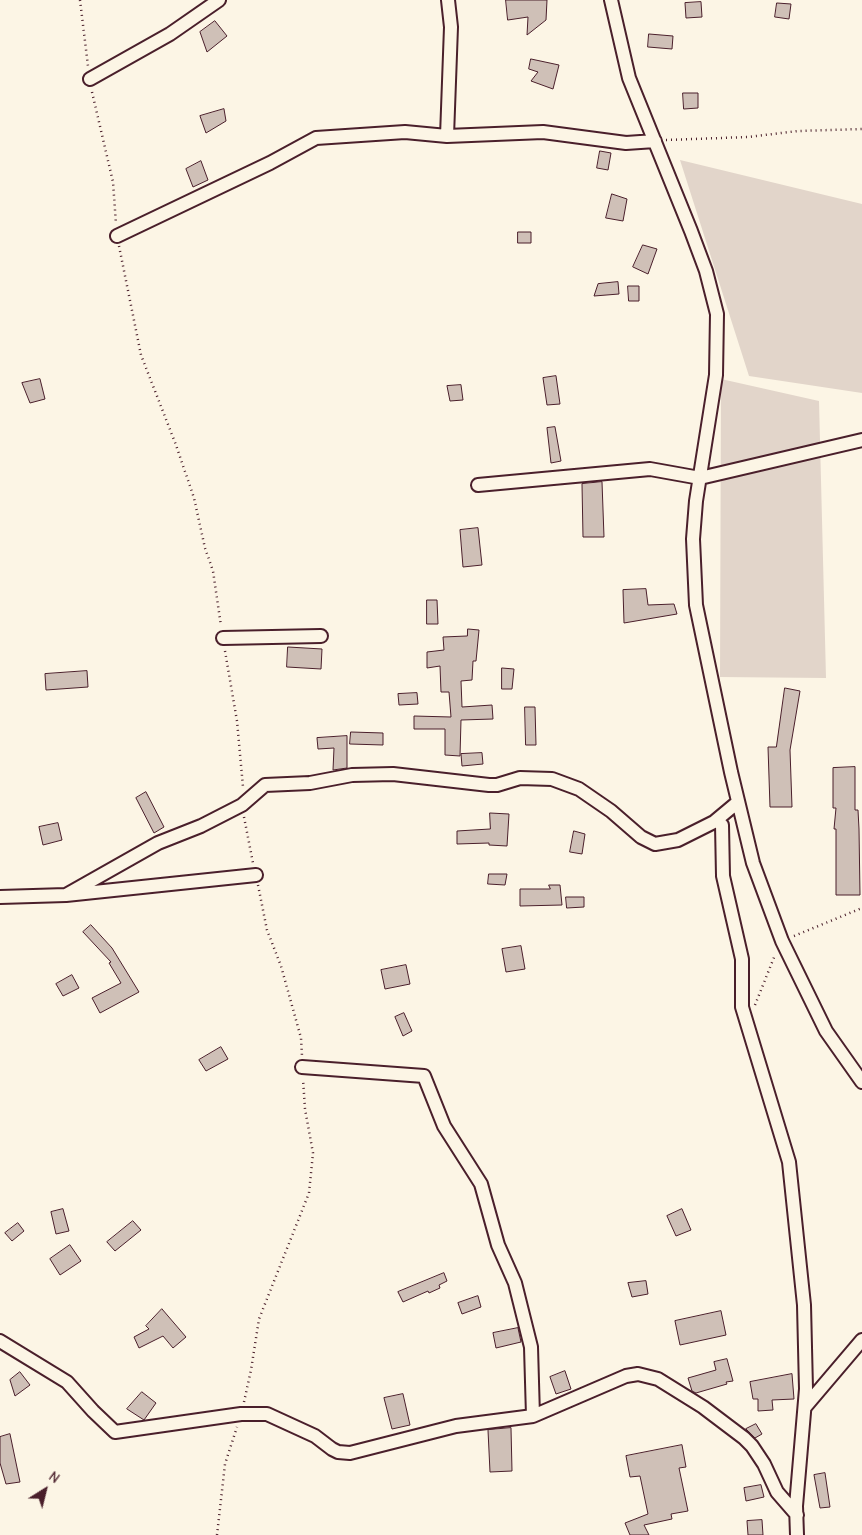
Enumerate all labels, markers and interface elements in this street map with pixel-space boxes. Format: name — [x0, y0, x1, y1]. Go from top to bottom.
north arrow — [20, 1465, 70, 1515]
text: N — [45, 1468, 63, 1487]

